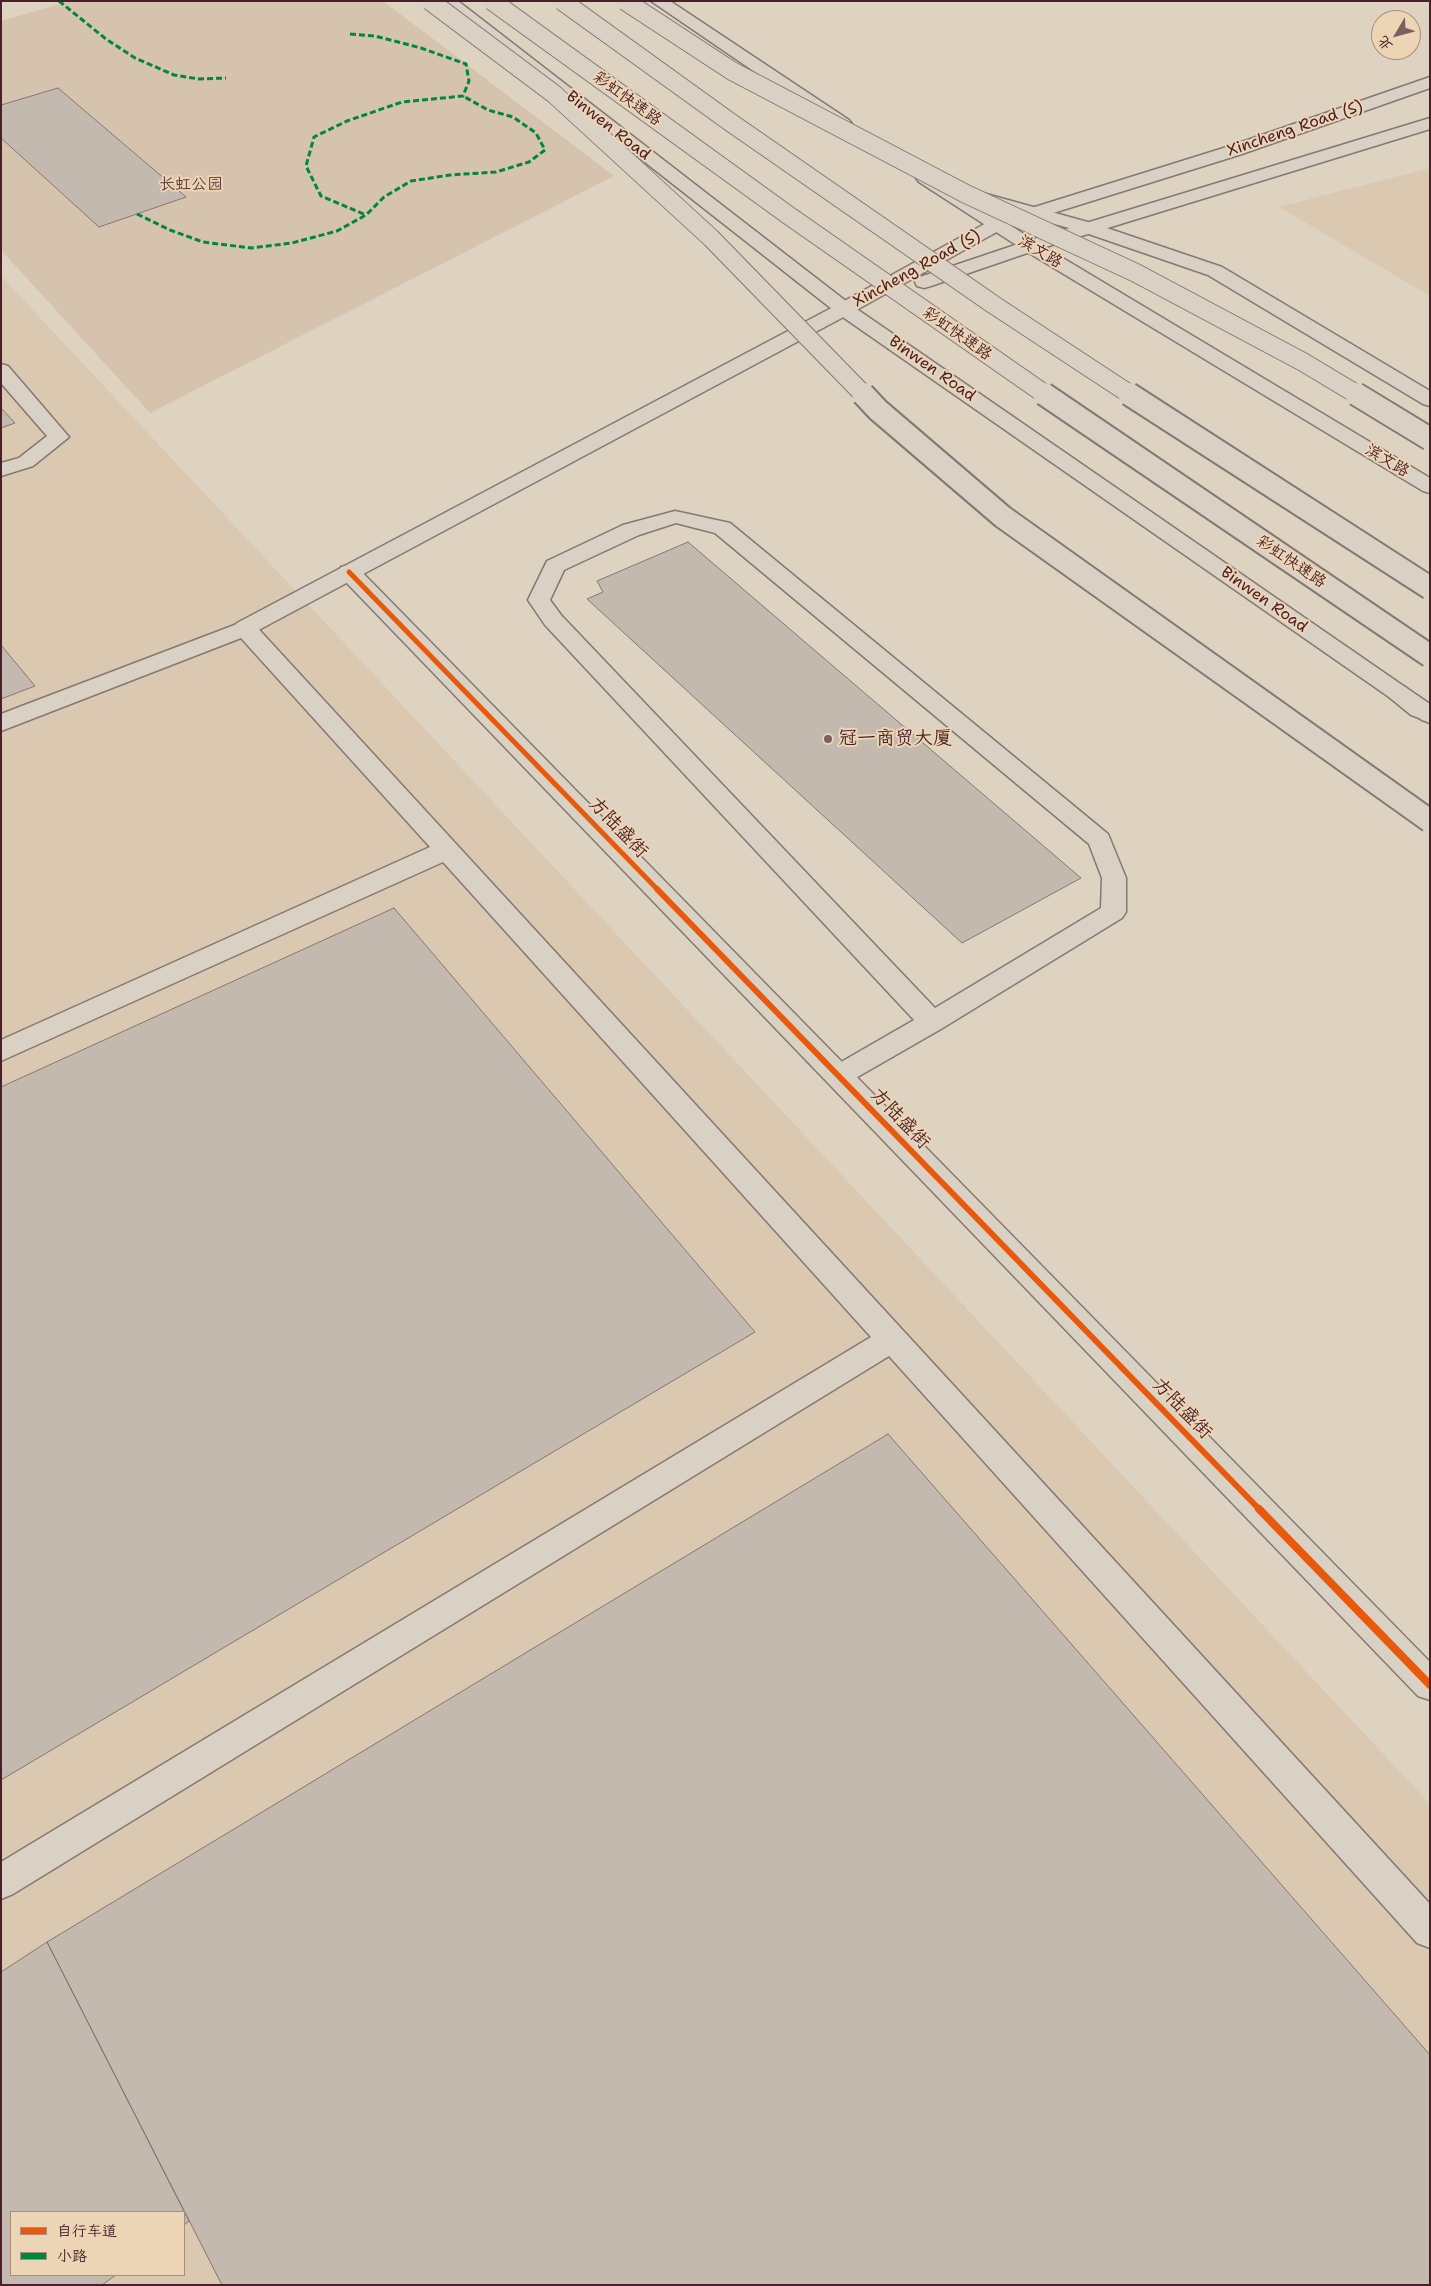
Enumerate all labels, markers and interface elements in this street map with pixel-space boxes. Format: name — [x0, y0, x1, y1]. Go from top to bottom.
north arrow — [1371, 10, 1421, 60]
text: 北 — [1373, 32, 1396, 54]
street label: 彩虹快速路 — [589, 68, 665, 130]
street label: Binwen Road — [562, 87, 654, 165]
street label: Xincheng Road (S) — [1225, 97, 1365, 161]
park label: 长虹公园 — [159, 175, 223, 195]
street label: Xincheng Road (S) — [850, 226, 984, 312]
street label: 滨文路 — [1014, 231, 1066, 273]
street label: 彩虹快速路 — [919, 303, 995, 365]
street label: Binwen Road — [885, 332, 979, 406]
street label: 滨文路 — [1361, 440, 1413, 482]
street label: 彩虹快速路 — [1252, 532, 1330, 592]
street label: Binwen Road — [1217, 563, 1311, 637]
place label: 冠一商贸大厦 — [838, 728, 952, 750]
marker: 冠一商贸大厦 — [822, 733, 834, 745]
street label: 方陆盛街 — [583, 793, 653, 863]
street label: 方陆盛街 — [865, 1084, 935, 1154]
street label: 方陆盛街 — [1147, 1374, 1217, 1444]
legend — [10, 2211, 185, 2276]
text: 自行车道 — [57, 2221, 117, 2241]
text: 小路 — [57, 2246, 87, 2266]

